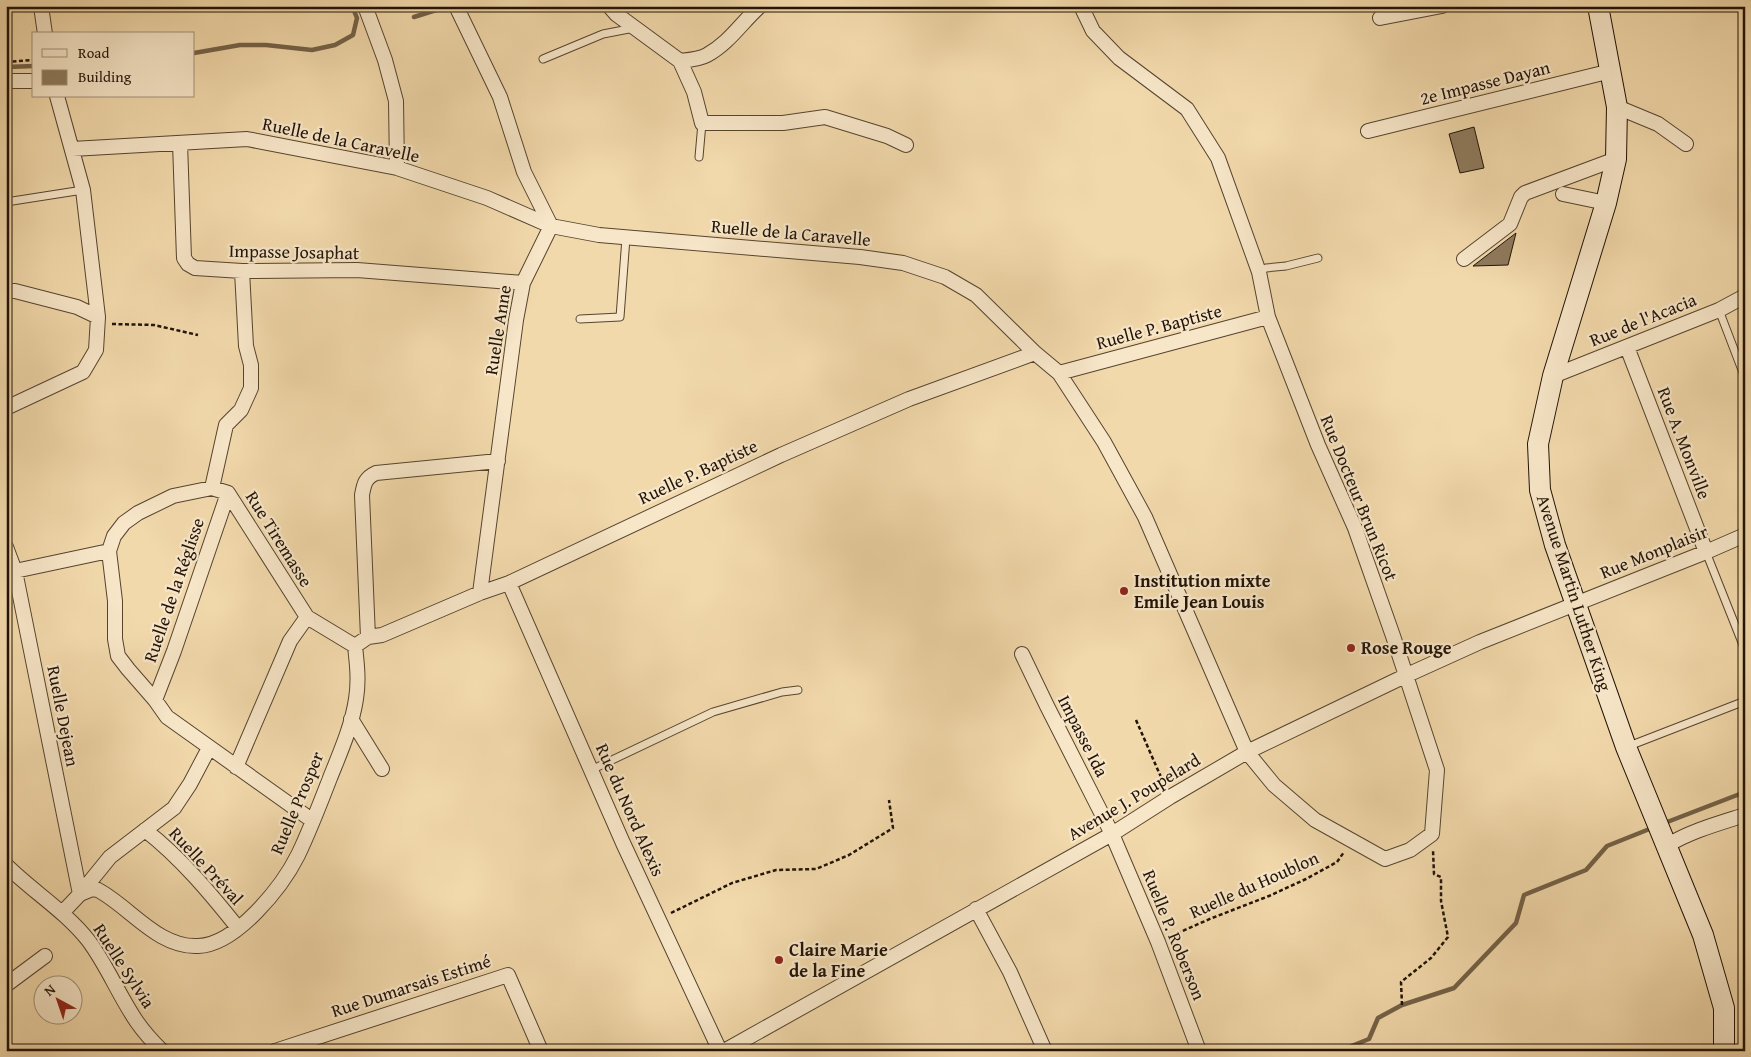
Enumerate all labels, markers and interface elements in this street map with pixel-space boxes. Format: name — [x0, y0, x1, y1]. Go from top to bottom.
legend — [32, 32, 195, 98]
text: Road — [78, 42, 109, 63]
street label: 2e Impasse Dayan — [1417, 53, 1553, 112]
text: Building — [78, 66, 132, 87]
street label: Ruelle de la Caravelle — [260, 110, 422, 169]
street label: Ruelle de la Caravelle — [710, 212, 872, 253]
street label: Impasse Josaphat — [229, 237, 360, 266]
street label: Ruelle Anne — [477, 283, 518, 377]
street label: Rue de l'Acacia — [1585, 286, 1701, 353]
street label: Ruelle P. Baptiste — [1093, 297, 1225, 356]
street label: Rue A. Monville — [1651, 383, 1718, 503]
street label: Rue Docteur Brun Ricot — [1314, 411, 1405, 585]
street label: Ruelle P. Baptiste — [634, 432, 762, 511]
street label: Rue Tiremasse — [239, 485, 320, 592]
street label: Avenue Martin Luther King — [1530, 491, 1619, 695]
street label: Ruelle de la Réglisse — [136, 514, 211, 666]
street label: Rue Monplaisir — [1596, 517, 1712, 586]
place label: Institution mixte Emile Jean Louis — [1134, 567, 1271, 615]
marker: Institution mixte Emile Jean Louis — [1118, 585, 1130, 597]
place label: Rose Rouge — [1361, 634, 1452, 661]
marker: Rose Rouge — [1345, 642, 1357, 654]
street label: Ruelle Dejean — [40, 663, 87, 769]
street label: Impasse Ida — [1051, 690, 1116, 782]
street label: Rue du Nord Alexis — [589, 739, 672, 881]
street label: Ruelle Prosper — [263, 746, 331, 859]
street label: Avenue J. Poupelard — [1062, 746, 1206, 847]
street label: Ruelle Préval — [163, 820, 250, 911]
street label: Ruelle du Houblon — [1185, 844, 1323, 925]
street label: Ruelle P. Roberson — [1136, 866, 1213, 1004]
street label: Ruelle Sylvia — [87, 918, 162, 1014]
place label: Claire Marie de la Fine — [789, 936, 888, 984]
street label: Rue Dumarsais Estimé — [328, 947, 494, 1024]
marker: Claire Marie de la Fine — [773, 954, 785, 966]
north arrow — [32, 974, 82, 1024]
text: N — [40, 979, 60, 1001]

